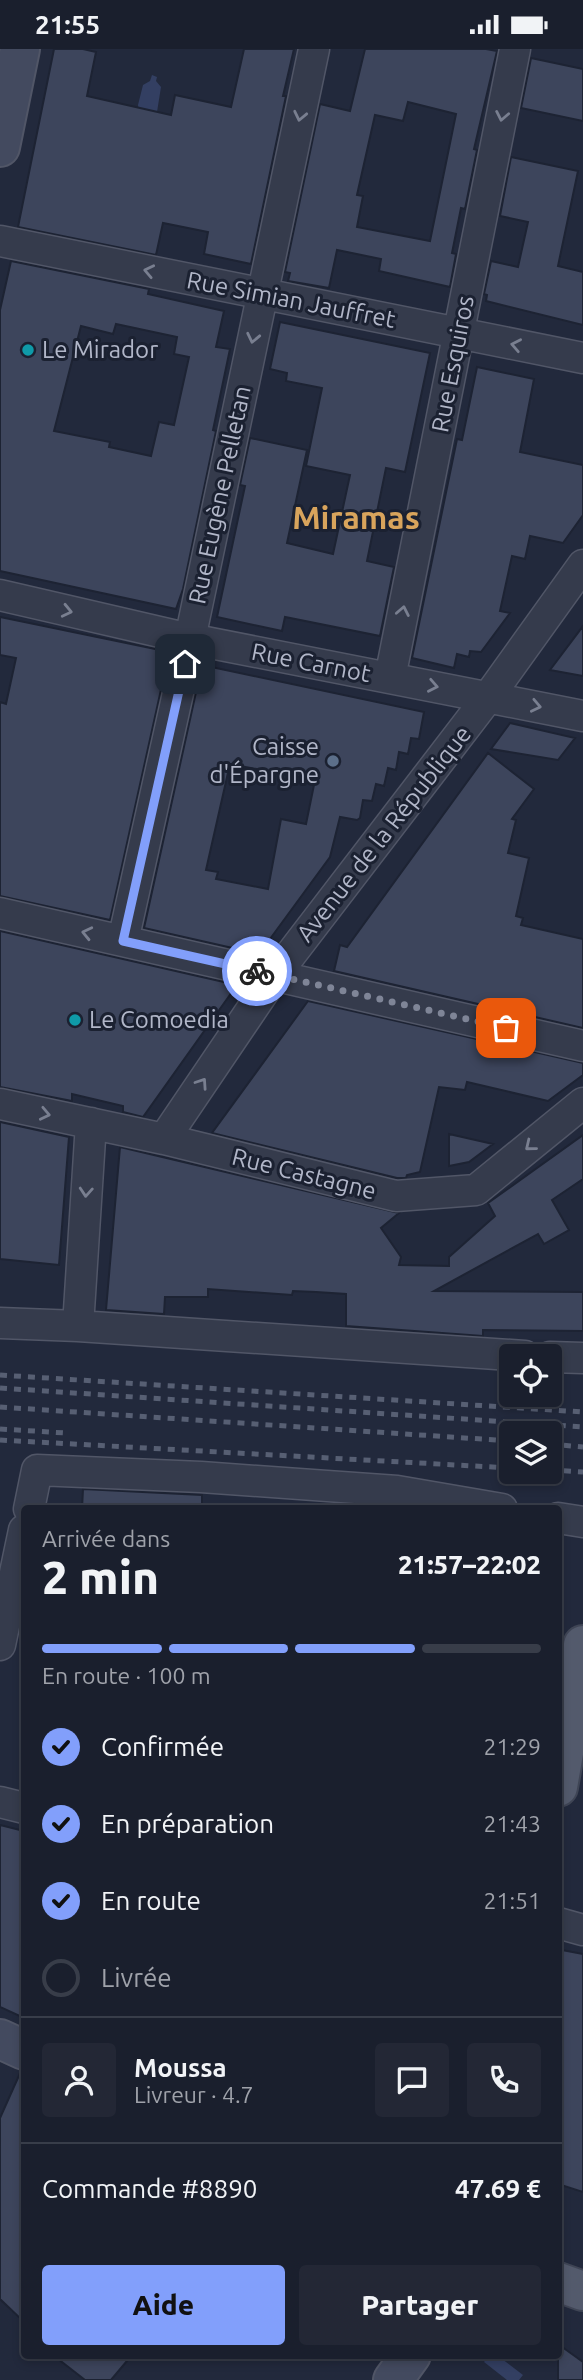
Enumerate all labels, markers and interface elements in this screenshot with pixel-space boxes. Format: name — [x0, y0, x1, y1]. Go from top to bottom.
text: 21:55 — [35, 10, 100, 39]
one-way arrow — [294, 110, 308, 122]
one-way arrow — [495, 110, 510, 122]
one-way arrow — [143, 265, 155, 280]
street label: Rue Simian Jauffret — [185, 266, 398, 333]
street label: Rue Esquiros — [426, 293, 479, 434]
one-way arrow — [247, 332, 262, 344]
place label: Le Mirador — [42, 336, 158, 363]
one-way arrow — [510, 338, 522, 353]
marker: Le Mirador — [20, 342, 36, 358]
street label: Rue Eugène Pelletan — [183, 383, 256, 606]
district label: Miramas — [292, 499, 420, 535]
one-way arrow — [60, 602, 72, 617]
one-way arrow — [395, 605, 410, 617]
pin — [155, 634, 215, 694]
street label: Rue Carnot — [249, 638, 373, 687]
icon: home — [166, 645, 204, 683]
one-way arrow — [427, 678, 439, 693]
one-way arrow — [530, 698, 542, 713]
street label: Avenue de la République — [291, 720, 476, 947]
place label: Caisse d'Épargne — [210, 733, 319, 788]
marker: Caisse d'Épargne — [325, 753, 341, 769]
one-way arrow — [81, 926, 93, 941]
courier — [222, 936, 292, 1006]
icon: bike — [238, 952, 276, 990]
pin — [476, 998, 536, 1058]
place label: Le Comoedia — [89, 1006, 229, 1033]
icon: bag — [487, 1009, 525, 1047]
marker: Le Comoedia — [67, 1012, 83, 1028]
one-way arrow — [194, 1078, 206, 1091]
one-way arrow — [39, 1105, 51, 1120]
one-way arrow — [525, 1138, 537, 1151]
street label: Rue Castagne — [229, 1143, 379, 1204]
one-way arrow — [79, 1186, 94, 1197]
map controls — [499, 1344, 562, 1484]
button: locate — [499, 1344, 562, 1407]
button: layers — [499, 1421, 562, 1484]
text: Arrivée dans — [42, 1526, 170, 1551]
text: 21:57–22:02 — [398, 1550, 541, 1579]
text: 2 min — [42, 1551, 159, 1603]
text: En route · 100 m — [42, 1663, 211, 1688]
icon: check — [42, 1728, 80, 1766]
text: Confirmée — [101, 1732, 224, 1761]
text: 21:29 — [483, 1734, 541, 1759]
icon: check — [42, 1805, 80, 1843]
text: En préparation — [101, 1809, 274, 1838]
text: 21:43 — [483, 1811, 541, 1836]
icon: check — [42, 1882, 80, 1920]
text: En route — [101, 1886, 201, 1915]
text: 21:51 — [483, 1888, 541, 1913]
text: Livrée — [101, 1963, 172, 1992]
button: person — [42, 2043, 116, 2117]
button: chat — [375, 2043, 449, 2117]
button: phone — [467, 2043, 541, 2117]
text: Moussa — [134, 2053, 227, 2082]
text: Livreur · 4.7 — [134, 2082, 254, 2107]
text: Commande #8890 — [42, 2174, 258, 2203]
text: 47.69 € — [455, 2174, 541, 2203]
button: Aide — [42, 2265, 285, 2345]
button: Partager — [299, 2265, 541, 2345]

